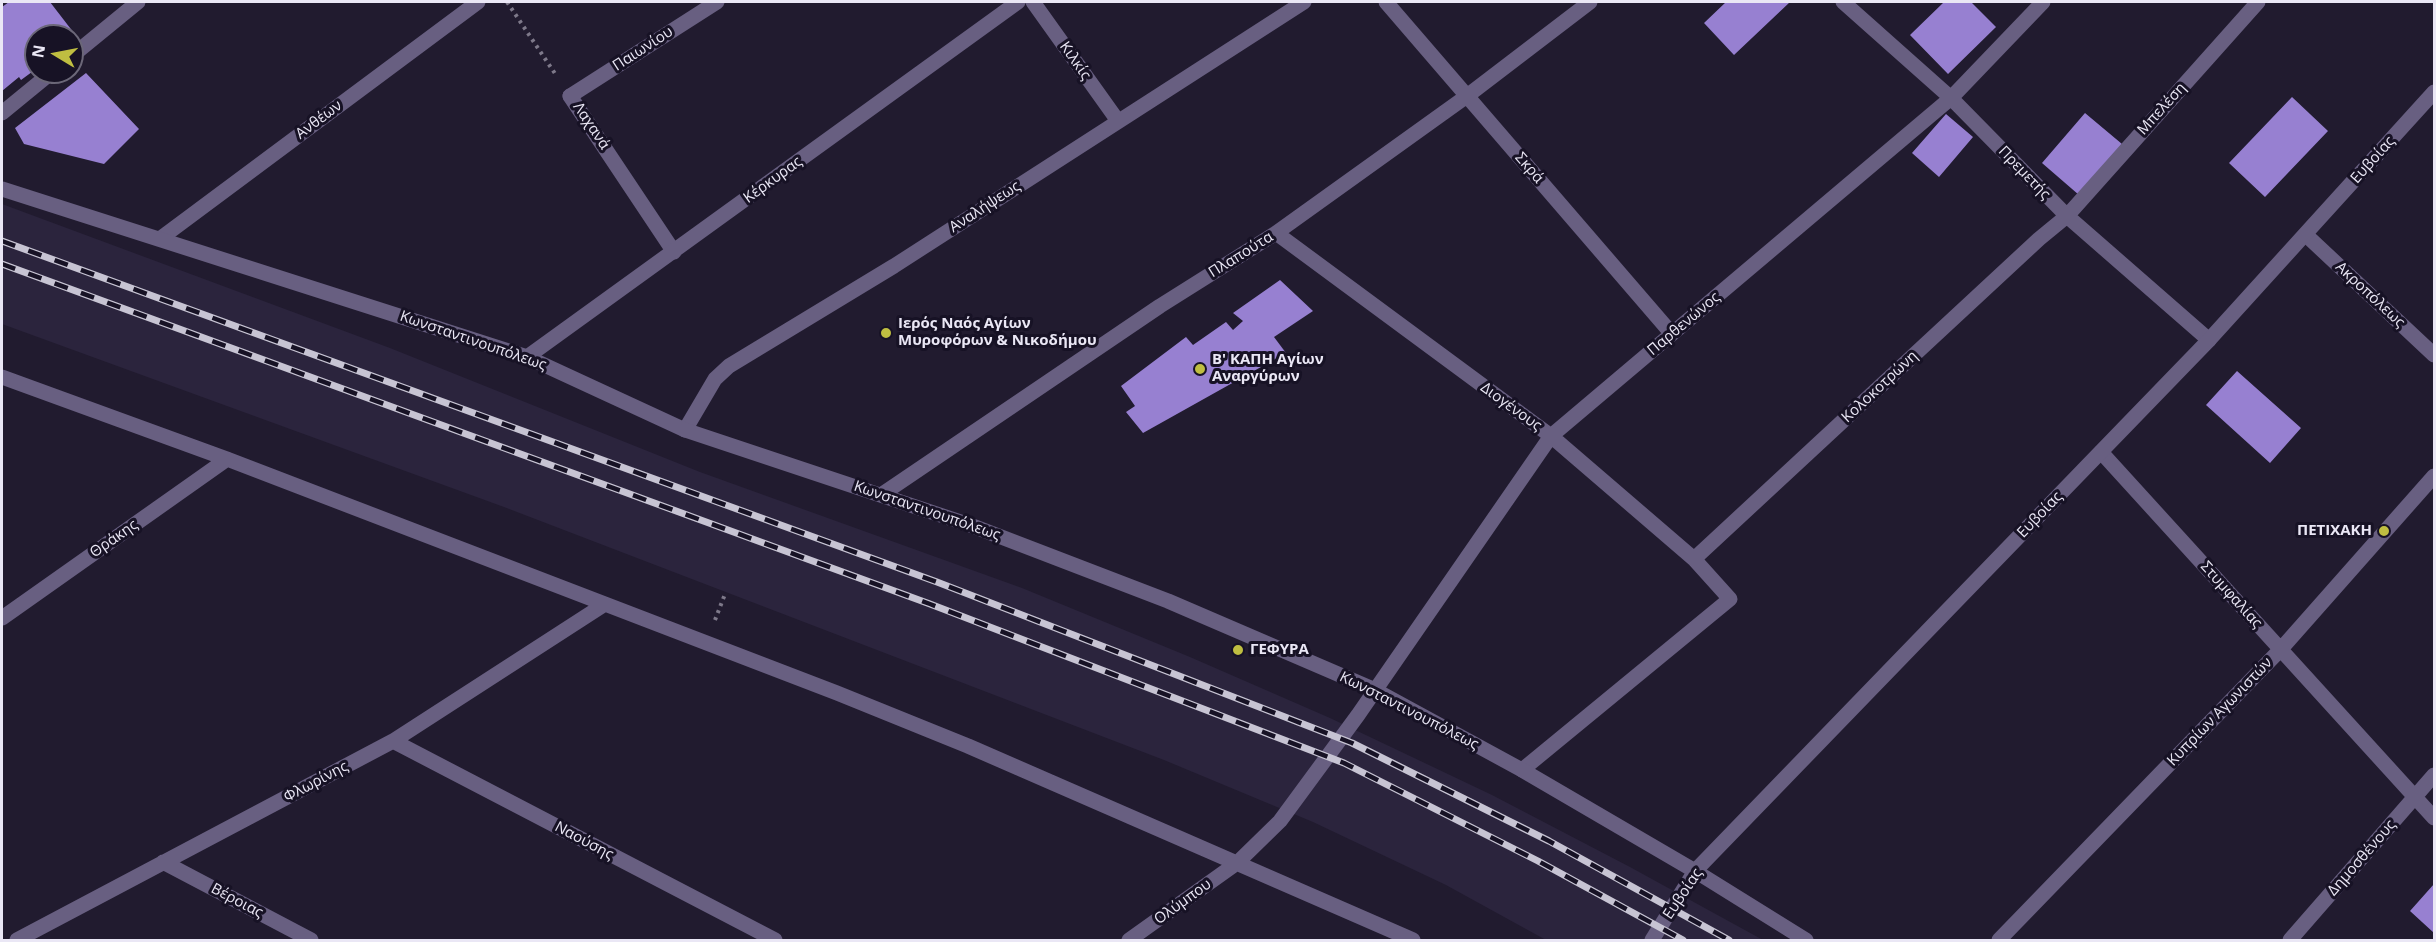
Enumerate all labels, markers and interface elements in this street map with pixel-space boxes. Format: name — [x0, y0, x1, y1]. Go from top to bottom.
street label: Παιωνίου — [610, 23, 676, 75]
north arrow — [24, 24, 84, 84]
street label: Κιλκίς — [1055, 38, 1095, 84]
text: N — [26, 43, 50, 60]
street label: Μπελέση — [2134, 79, 2190, 139]
street label: Ανθέων — [292, 97, 346, 143]
street label: Λαχανά — [569, 99, 613, 153]
street label: Ευβοίας — [2347, 133, 2399, 187]
street label: Πρεμετής — [1994, 143, 2054, 203]
street label: Σκρά — [1511, 149, 1547, 187]
street label: Κέρκυρας — [740, 153, 806, 207]
street label: Αναλήψεως — [946, 177, 1024, 237]
street label: Πλαπούτα — [1206, 228, 1276, 282]
street label: Ακροπόλεως — [2332, 258, 2408, 332]
street label: Παρθενώνος — [1644, 288, 1724, 360]
street label: Κωνσταντινουπόλεως — [397, 307, 549, 375]
place label: Ιερός Ναός Αγίων Μυροφόρων & Νικοδήμου — [898, 315, 1097, 350]
marker: Ιερός Ναός Αγίων Μυροφόρων & Νικοδήμου — [879, 326, 893, 340]
street label: Κολοκοτρώνη — [1838, 347, 1922, 427]
place label: Β' ΚΑΠΗ Αγίων Αναργύρων — [1212, 351, 1324, 386]
marker: Β' ΚΑΠΗ Αγίων Αναργύρων — [1193, 362, 1207, 376]
street label: Διογένους — [1477, 379, 1545, 435]
street label: Κωνσταντινουπόλεως — [851, 477, 1003, 545]
street label: Ευβοίας — [2014, 488, 2066, 542]
street label: Θράκης — [87, 516, 141, 562]
place label: ΠΕΤΙΧΑΚΗ — [2297, 522, 2372, 540]
marker: ΠΕΤΙΧΑΚΗ — [2377, 524, 2391, 538]
street label: Στυμφαλίας — [2196, 558, 2266, 632]
place label: ΓΕΦΥΡΑ — [1250, 641, 1309, 659]
marker: ΓΕΦΥΡΑ — [1231, 643, 1245, 657]
street label: Κυπρίων Αγωνιστών — [2164, 654, 2276, 770]
street label: Κωνσταντινουπόλεως — [1336, 668, 1482, 754]
street label: Φλωρίνης — [281, 758, 351, 806]
street label: Δημοσθένους — [2324, 816, 2400, 900]
street label: Ναούσης — [551, 818, 617, 864]
street label: Ευβοίας — [1659, 865, 1707, 923]
street label: Ολύμπου — [1151, 875, 1215, 929]
street label: Βέροιας — [208, 880, 266, 922]

